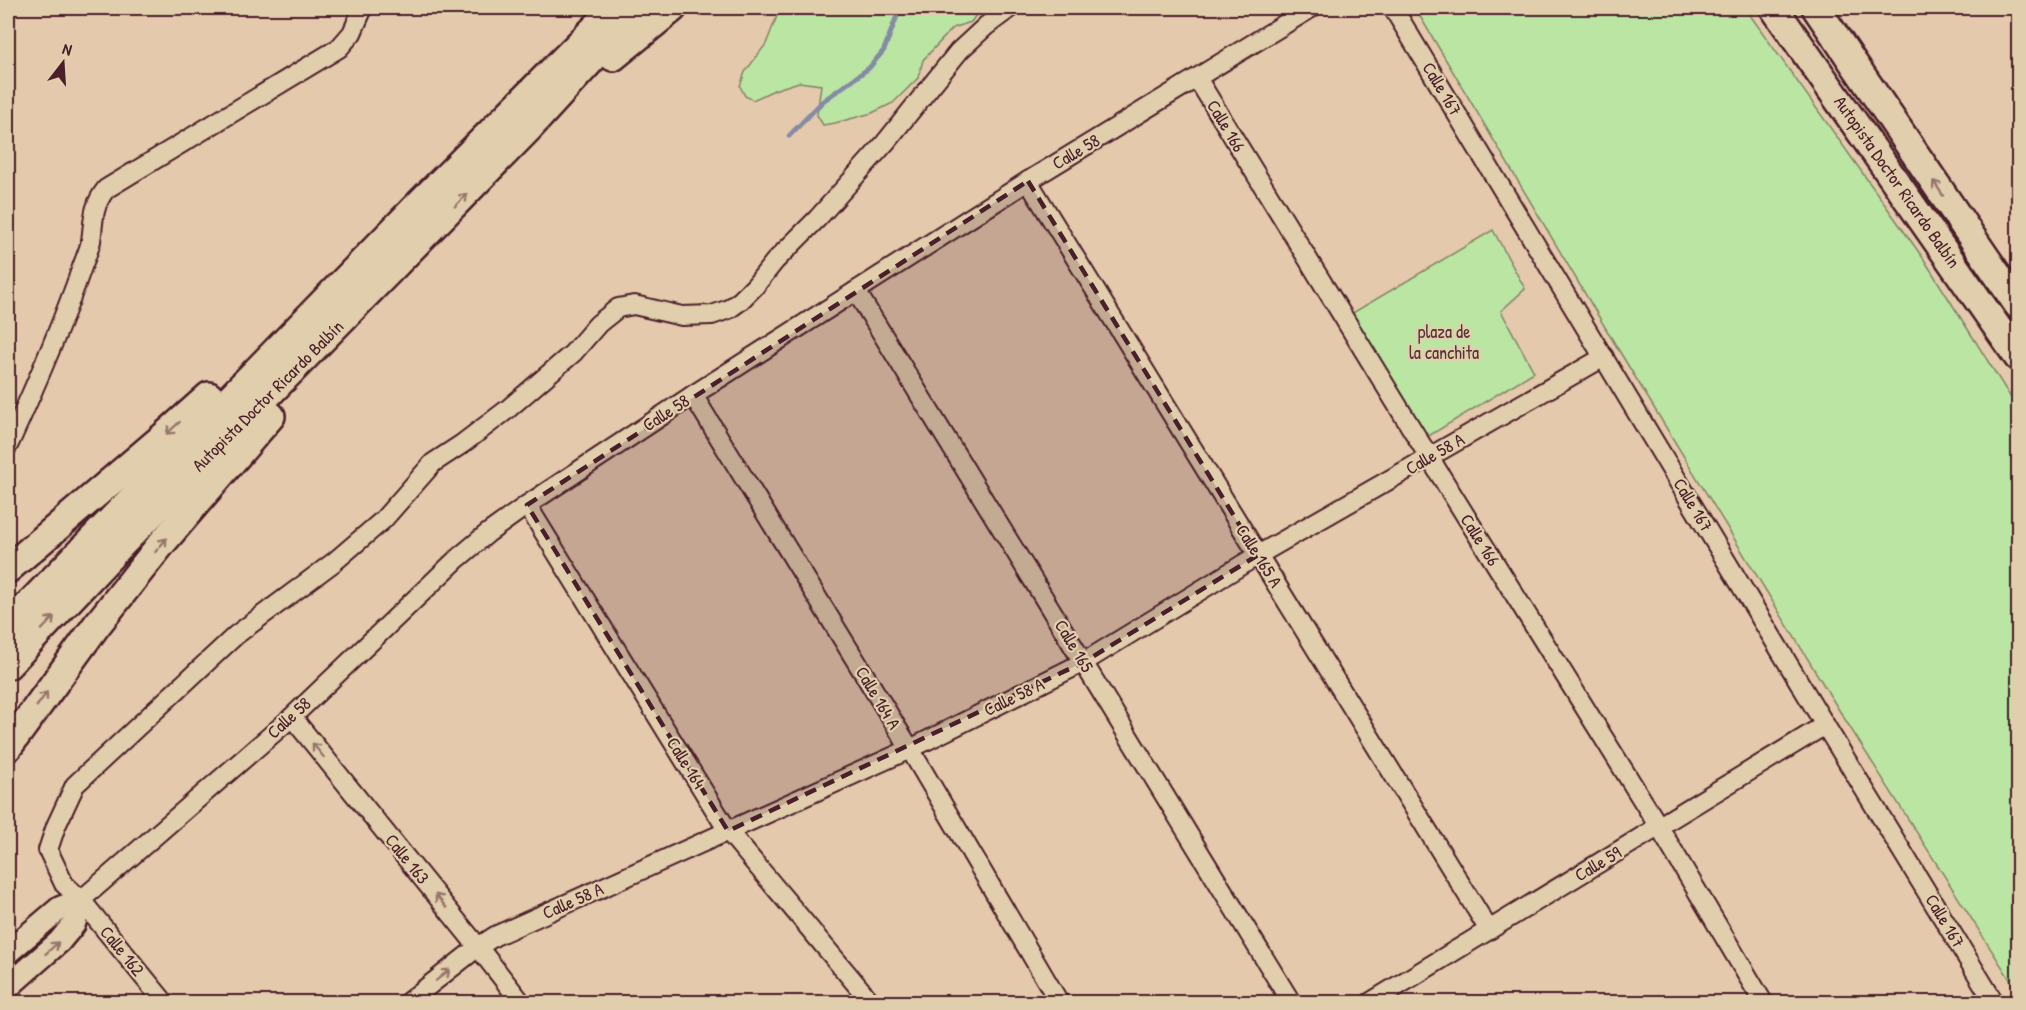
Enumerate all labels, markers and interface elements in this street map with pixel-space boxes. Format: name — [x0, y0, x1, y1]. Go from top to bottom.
north arrow — [33, 33, 93, 93]
text: N — [60, 37, 75, 61]
street label: Calle 167 — [1417, 57, 1468, 120]
street label: Autopista Doctor Ricardo Balbín — [1828, 91, 1966, 273]
street label: Calle 166 — [1201, 95, 1252, 157]
street label: Calle 58 — [1047, 128, 1104, 176]
one-way arrow — [1932, 180, 1944, 196]
one-way arrow — [453, 192, 468, 207]
street label: Autopista Doctor Ricardo Balbín — [186, 314, 349, 477]
park label: plaza de la canchita — [1409, 319, 1479, 365]
street label: Calle 58 — [637, 388, 694, 437]
one-way arrow — [166, 421, 181, 435]
street label: Calle 58 A — [1401, 427, 1469, 480]
street label: Calle 167 — [1668, 473, 1719, 536]
street label: Calle 166 — [1455, 509, 1506, 570]
street label: Calle 165 A — [1230, 519, 1289, 592]
one-way arrow — [154, 537, 167, 553]
one-way arrow — [41, 615, 55, 630]
street label: Calle 165 — [1049, 615, 1100, 677]
street label: Calle 164 A — [850, 662, 907, 734]
street label: Calle 58 A — [979, 671, 1048, 722]
street label: Calle 58 — [261, 691, 316, 744]
one-way arrow — [36, 692, 48, 708]
street label: Calle 164 — [661, 732, 712, 794]
one-way arrow — [312, 742, 325, 758]
street label: Calle 163 — [379, 828, 435, 889]
street label: Calle 59 — [1570, 840, 1626, 887]
street label: Calle 58 A — [538, 876, 607, 925]
street label: Calle 167 — [1920, 889, 1971, 952]
one-way arrow — [435, 894, 448, 910]
street label: Calle 162 — [94, 920, 151, 982]
one-way arrow — [44, 941, 59, 955]
one-way arrow — [435, 968, 451, 981]

